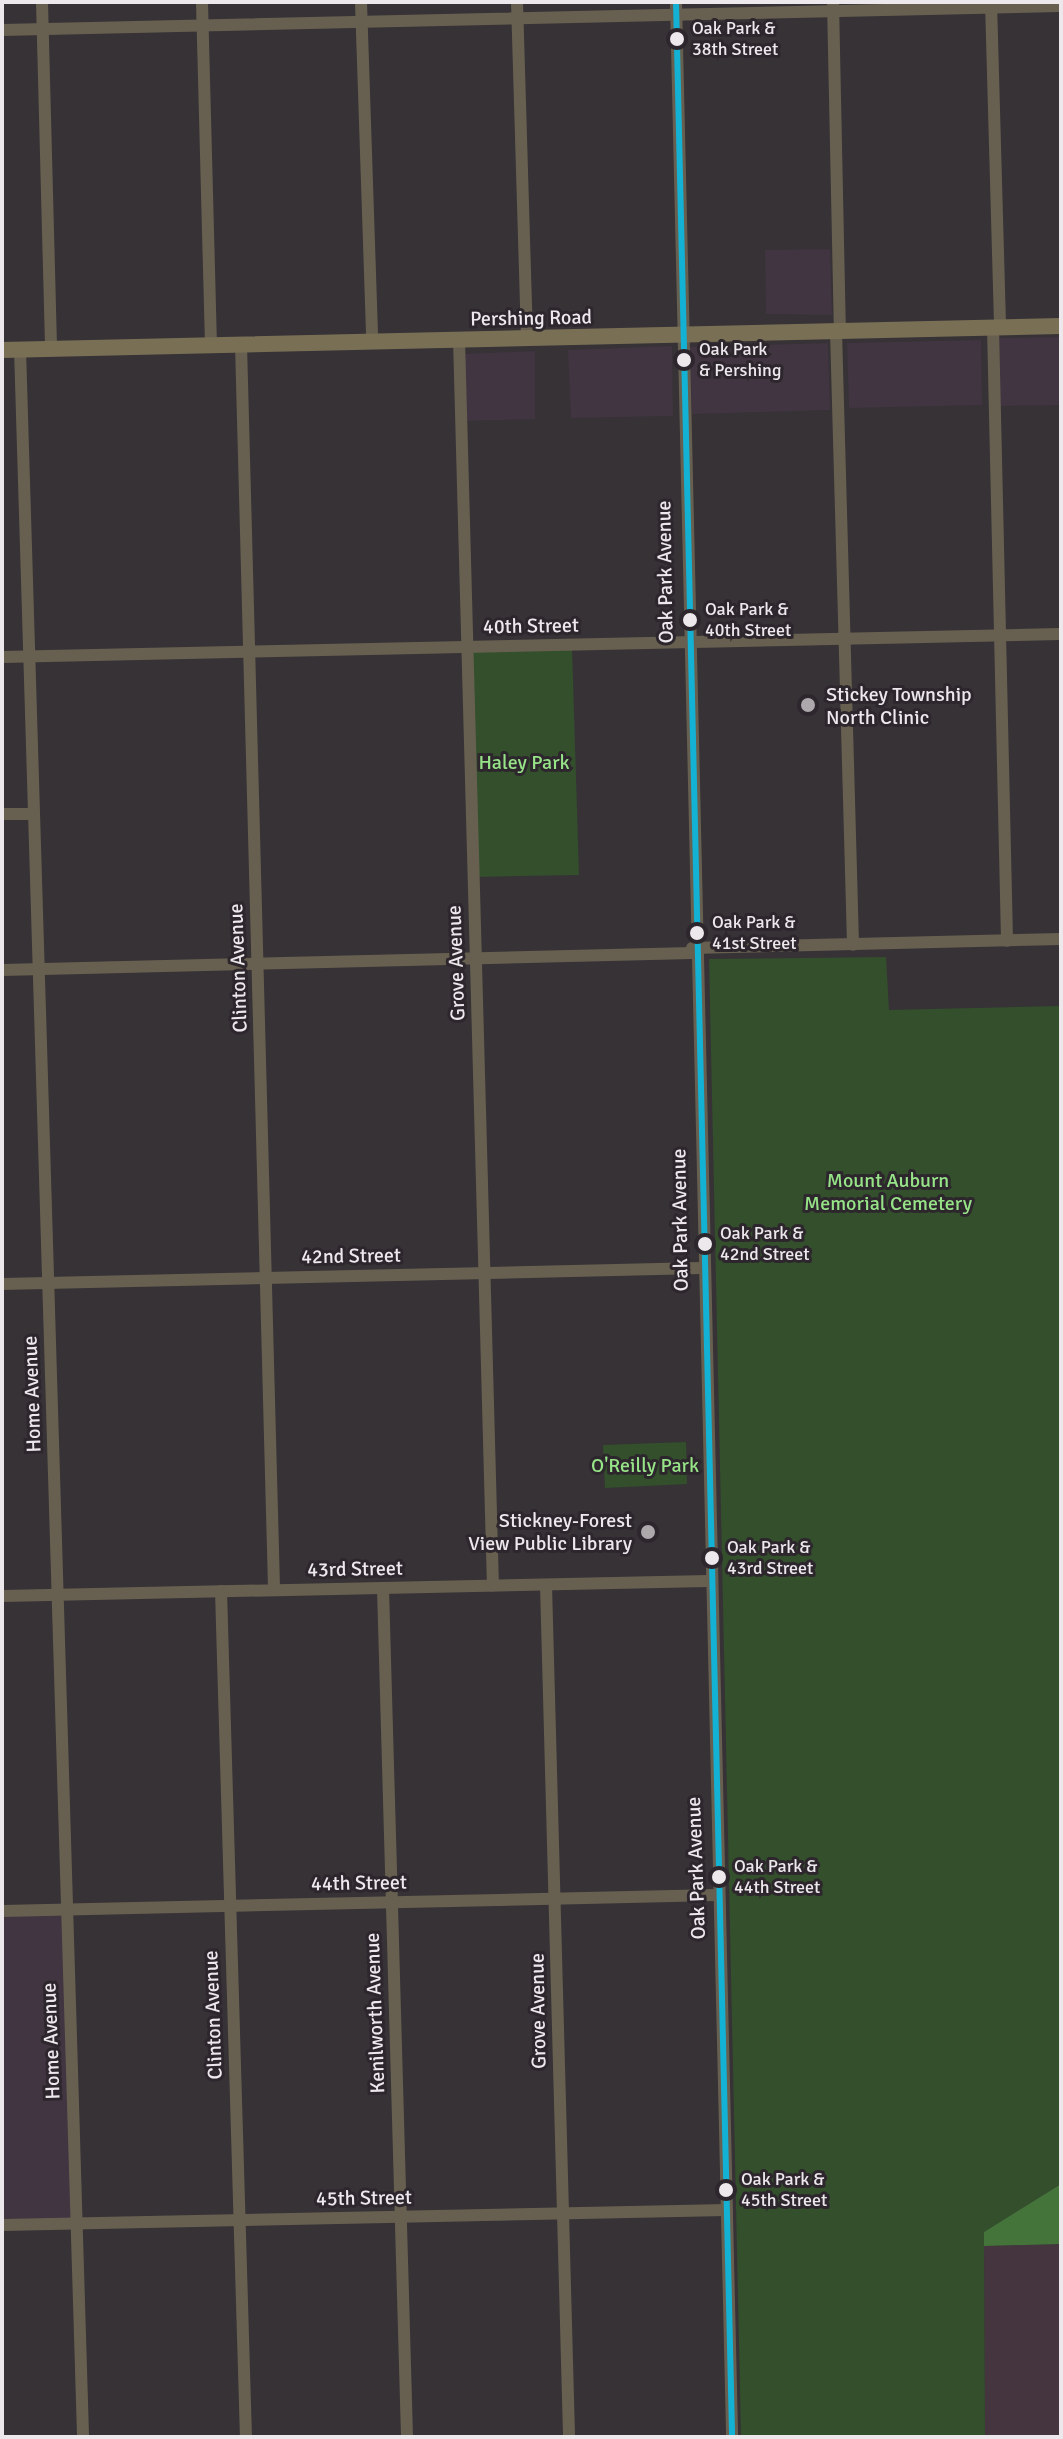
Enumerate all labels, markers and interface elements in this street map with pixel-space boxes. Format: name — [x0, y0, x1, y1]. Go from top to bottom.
place label: Oak Park & 38th Street — [692, 18, 778, 60]
marker: Oak Park & 38th Street — [669, 31, 685, 47]
street label: Pershing Road — [470, 305, 592, 331]
place label: Oak Park & Pershing — [699, 339, 781, 382]
marker: Oak Park & Pershing — [676, 352, 692, 368]
street label: Oak Park Avenue — [652, 500, 678, 644]
place label: Oak Park & 40th Street — [705, 599, 791, 642]
marker: Oak Park & 40th Street — [682, 612, 698, 628]
street label: 40th Street — [483, 613, 579, 639]
place label: Stickey Township North Clinic — [826, 682, 972, 729]
marker: Stickey Township North Clinic — [797, 694, 819, 716]
park label: Haley Park — [478, 750, 570, 774]
street label: Clinton Avenue — [224, 903, 252, 1033]
street label: Grove Avenue — [442, 905, 470, 1021]
place label: Oak Park & 41st Street — [712, 912, 796, 954]
marker: Oak Park & 41st Street — [689, 925, 705, 941]
street label: Oak Park Avenue — [667, 1148, 693, 1292]
park label: Mount Auburn Memorial Cemetery — [804, 1168, 972, 1215]
place label: Oak Park & 42nd Street — [720, 1223, 810, 1266]
marker: Oak Park & 42nd Street — [697, 1236, 713, 1252]
street label: 42nd Street — [301, 1243, 401, 1269]
street label: Home Avenue — [18, 1335, 46, 1453]
park label: O'Reilly Park — [591, 1453, 699, 1477]
place label: Stickney-Forest View Public Library — [468, 1508, 632, 1555]
marker: Stickney-Forest View Public Library — [639, 1523, 657, 1541]
place label: Oak Park & 43rd Street — [727, 1537, 813, 1580]
marker: Oak Park & 43rd Street — [704, 1550, 720, 1566]
street label: 43rd Street — [307, 1556, 403, 1582]
street label: Oak Park Avenue — [682, 1796, 710, 1940]
place label: Oak Park & 44th Street — [734, 1856, 820, 1898]
marker: Oak Park & 44th Street — [711, 1869, 727, 1885]
street label: 44th Street — [311, 1870, 407, 1896]
street label: Kenilworth Avenue — [360, 1932, 390, 2094]
street label: Clinton Avenue — [199, 1950, 227, 2080]
street label: Grove Avenue — [525, 1953, 551, 2069]
street label: Home Avenue — [37, 1982, 65, 2100]
place label: Oak Park & 45th Street — [741, 2169, 827, 2212]
marker: Oak Park & 45th Street — [718, 2182, 734, 2198]
street label: 45th Street — [316, 2185, 412, 2211]

